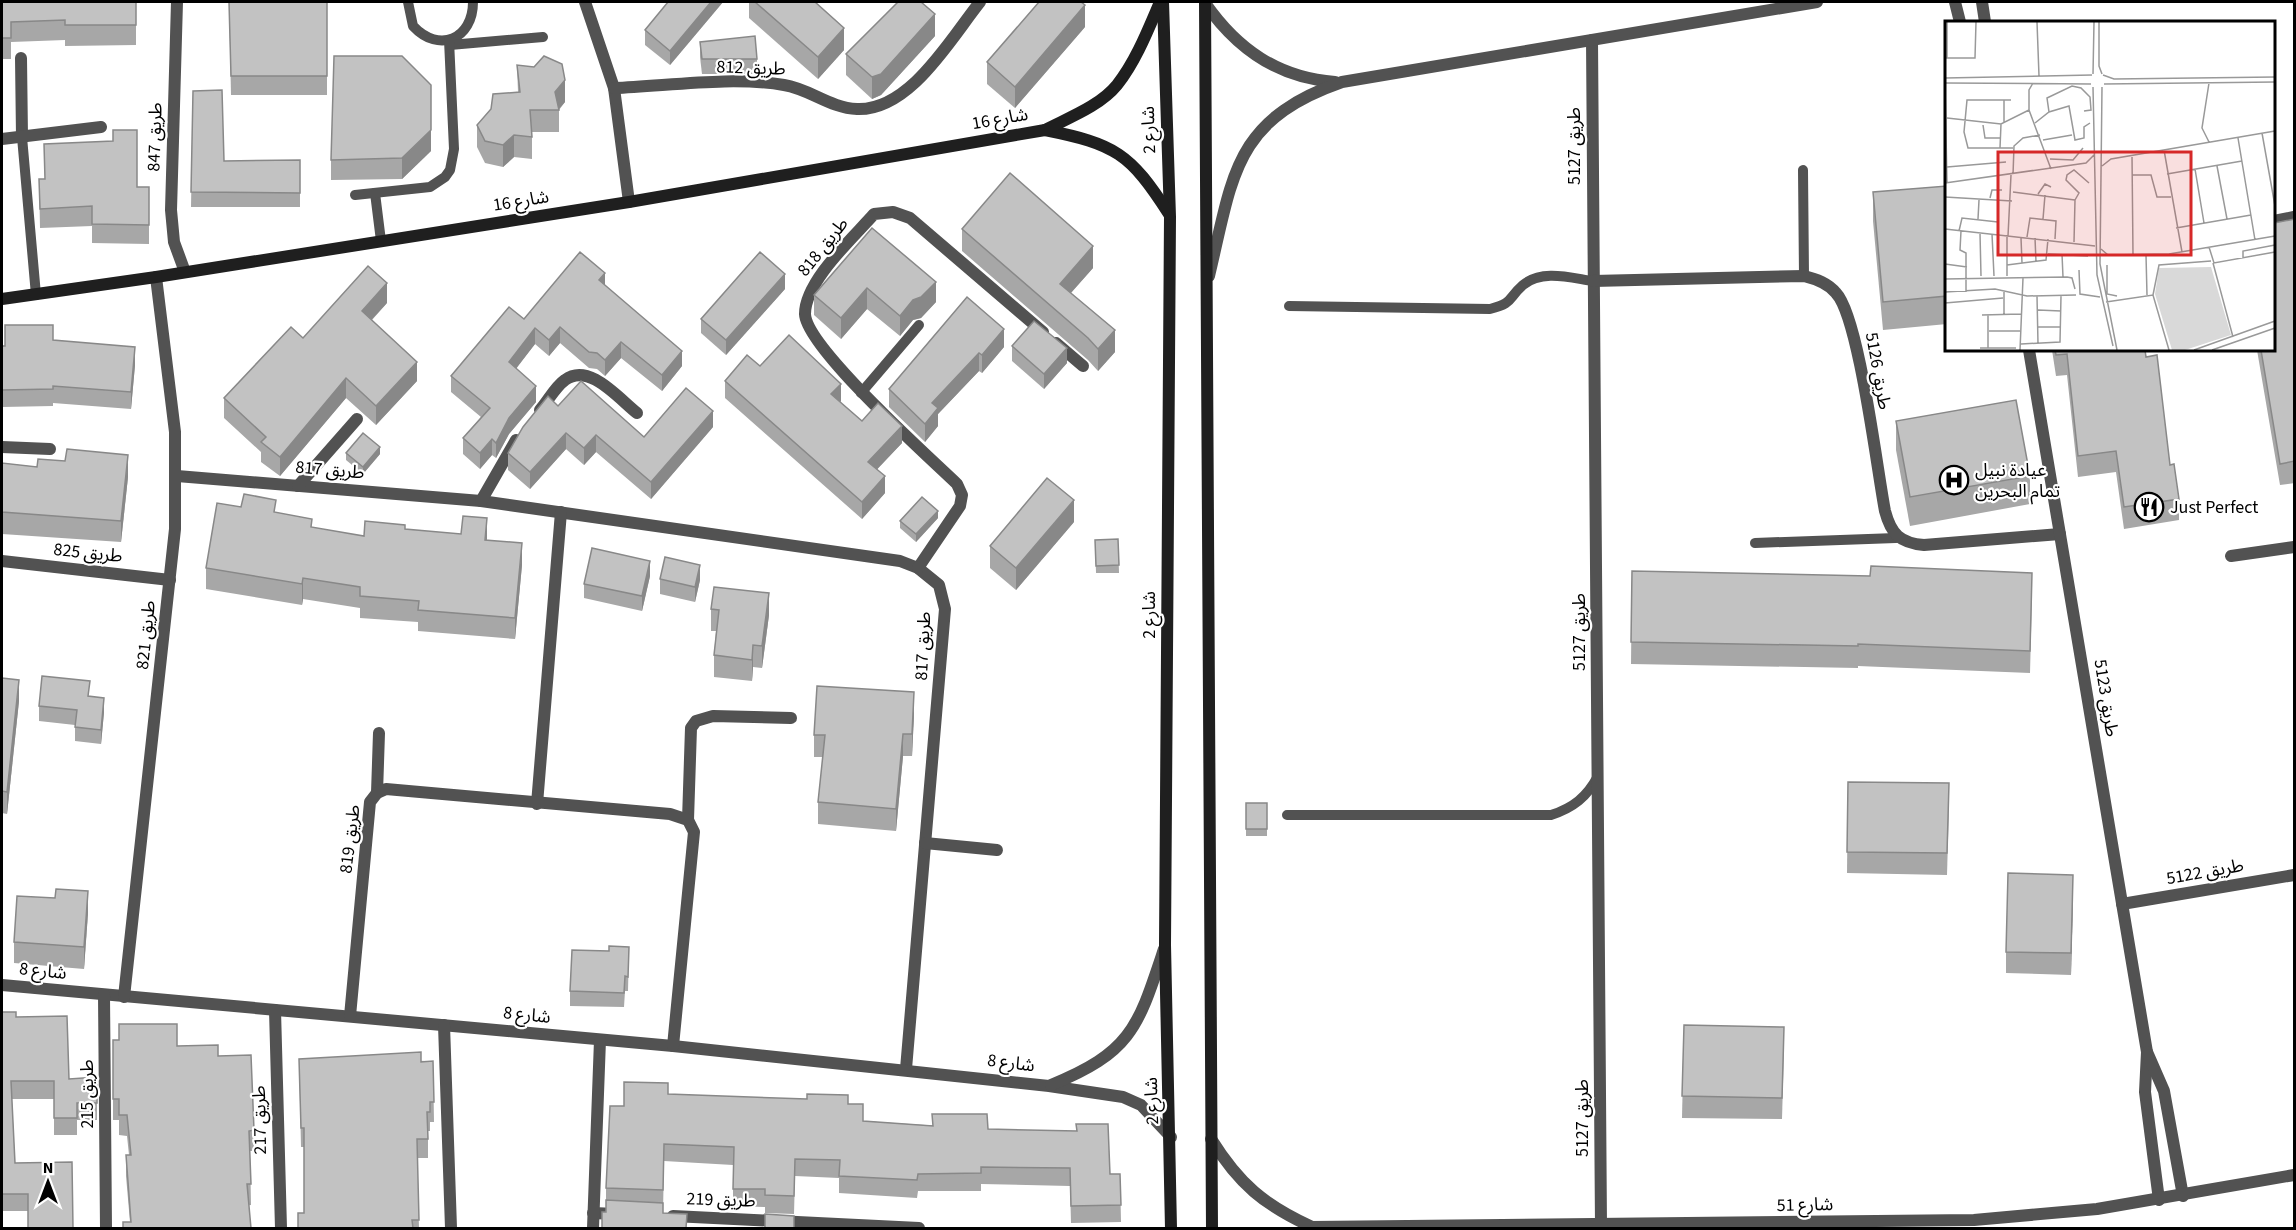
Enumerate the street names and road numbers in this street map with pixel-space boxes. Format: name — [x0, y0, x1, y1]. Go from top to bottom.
street label: طريق 812 — [716, 54, 786, 82]
street label: طريق 847 — [141, 102, 169, 172]
street label: شارع 16 — [970, 102, 1030, 137]
street label: شارع 2 — [1136, 106, 1163, 154]
street label: طريق 5127 — [1562, 107, 1587, 185]
street label: شارع 16 — [491, 184, 551, 219]
street label: طريق 818 — [792, 212, 854, 282]
street label: طريق 5126 — [1859, 330, 1897, 412]
street label: طريق 817 — [294, 455, 366, 485]
street label: طريق 825 — [52, 537, 124, 569]
street label: شارع 2 — [1137, 591, 1163, 639]
street label: طريق 5127 — [1567, 593, 1592, 671]
street label: طريق 821 — [130, 599, 162, 671]
street label: طريق 817 — [909, 611, 937, 681]
street label: طريق 5123 — [2088, 657, 2124, 739]
street label: طريق 819 — [333, 803, 367, 875]
street label: طريق 5122 — [2164, 853, 2246, 891]
street label: شارع 8 — [18, 956, 68, 987]
street label: شارع 8 — [502, 1000, 552, 1031]
street label: شارع 8 — [986, 1048, 1036, 1079]
street label: طريق 215 — [75, 1059, 100, 1129]
street label: شارع 2 — [1139, 1077, 1166, 1125]
street label: طريق 5127 — [1570, 1079, 1595, 1157]
street label: طريق 217 — [247, 1085, 273, 1155]
street label: طريق 219 — [686, 1186, 756, 1214]
street label: شارع 51 — [1776, 1192, 1834, 1219]

